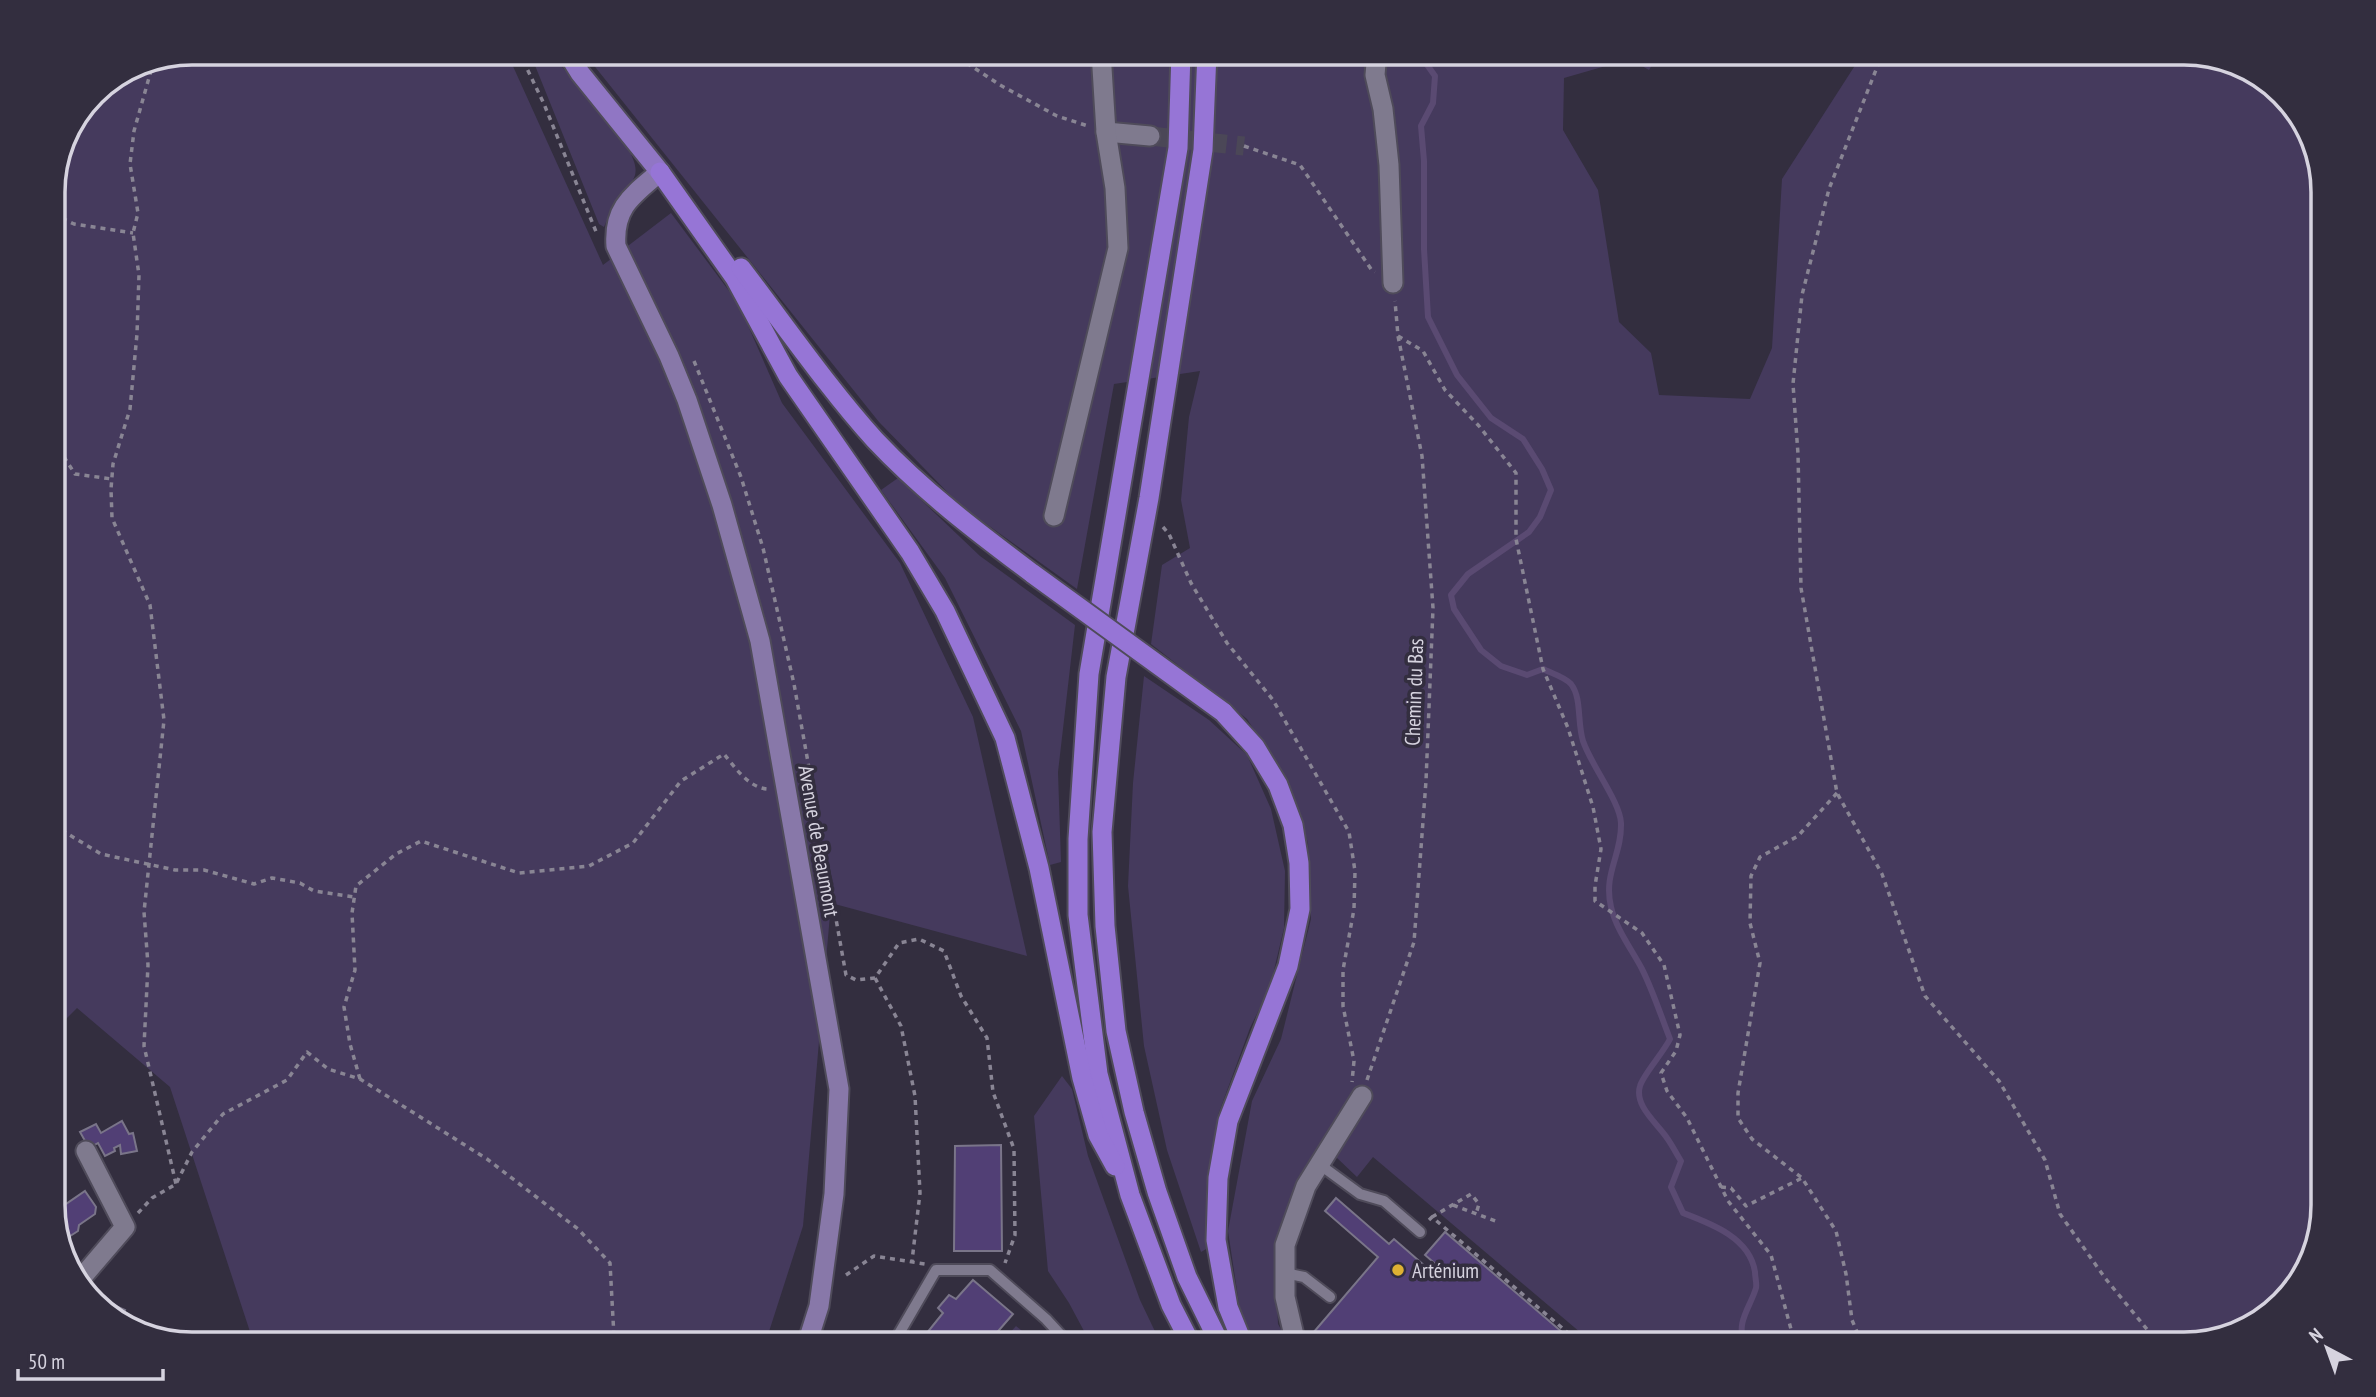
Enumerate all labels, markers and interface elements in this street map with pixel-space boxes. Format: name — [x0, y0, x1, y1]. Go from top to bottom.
street label: Chemin du Bas — [1399, 638, 1429, 746]
street label: Avenue de Beaumont — [792, 763, 846, 919]
place label: Arténium — [1412, 1257, 1479, 1284]
marker: Arténium — [1390, 1262, 1406, 1278]
north arrow — [2292, 1313, 2362, 1383]
text: N — [2304, 1323, 2328, 1348]
scale bar — [18, 1338, 163, 1382]
text: 50 m — [28, 1348, 65, 1375]

